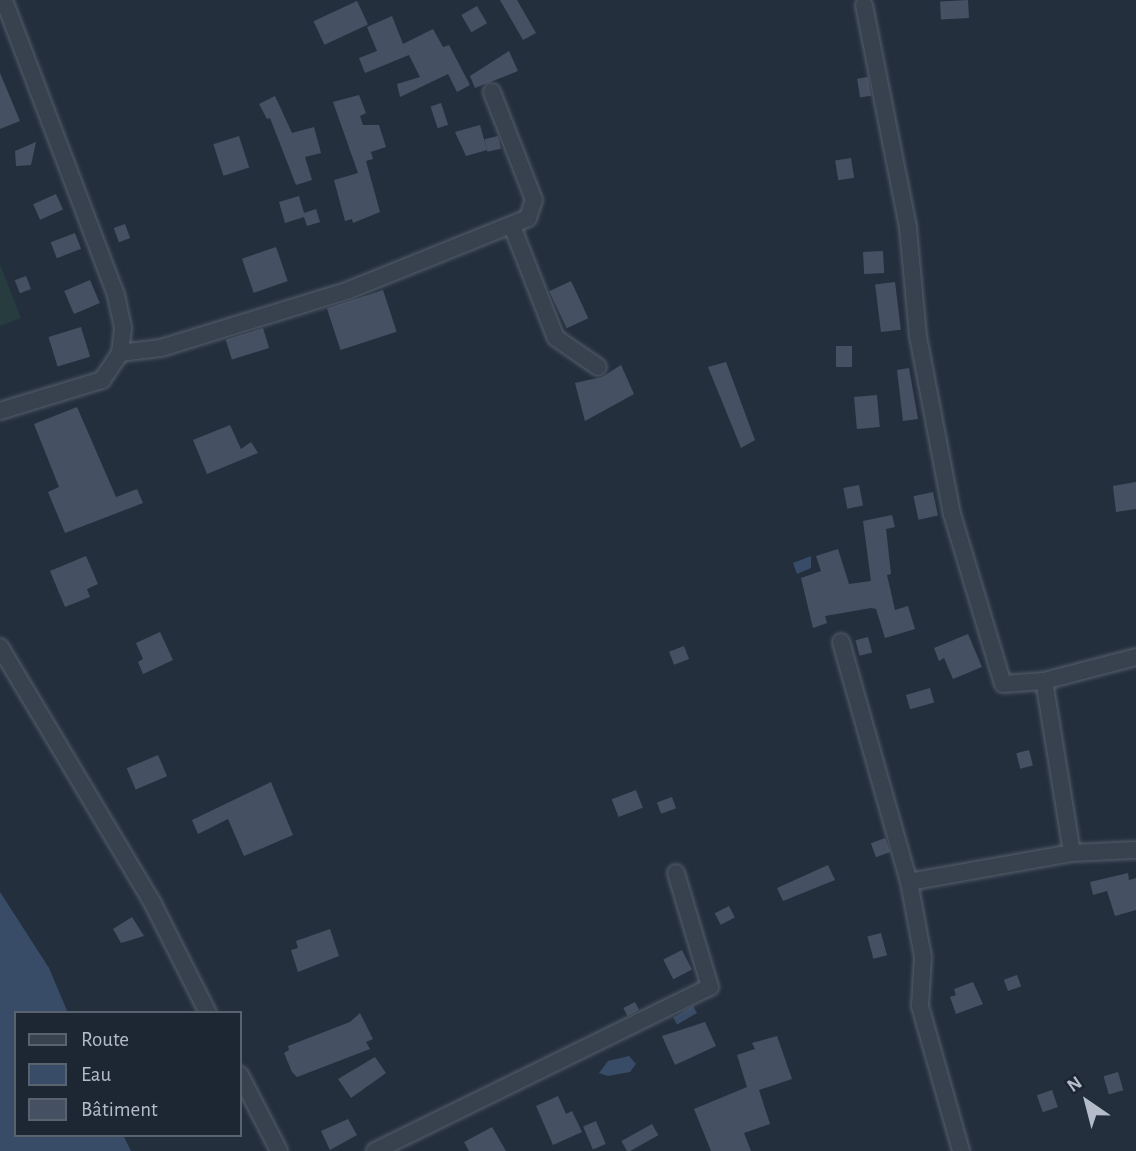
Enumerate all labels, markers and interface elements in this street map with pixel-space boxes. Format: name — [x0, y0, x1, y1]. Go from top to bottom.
legend — [14, 1011, 242, 1137]
text: Route — [81, 1029, 129, 1050]
text: Eau — [81, 1064, 111, 1085]
north arrow — [1052, 1067, 1122, 1137]
text: N — [1064, 1073, 1086, 1096]
text: Bâtiment — [81, 1099, 158, 1120]

